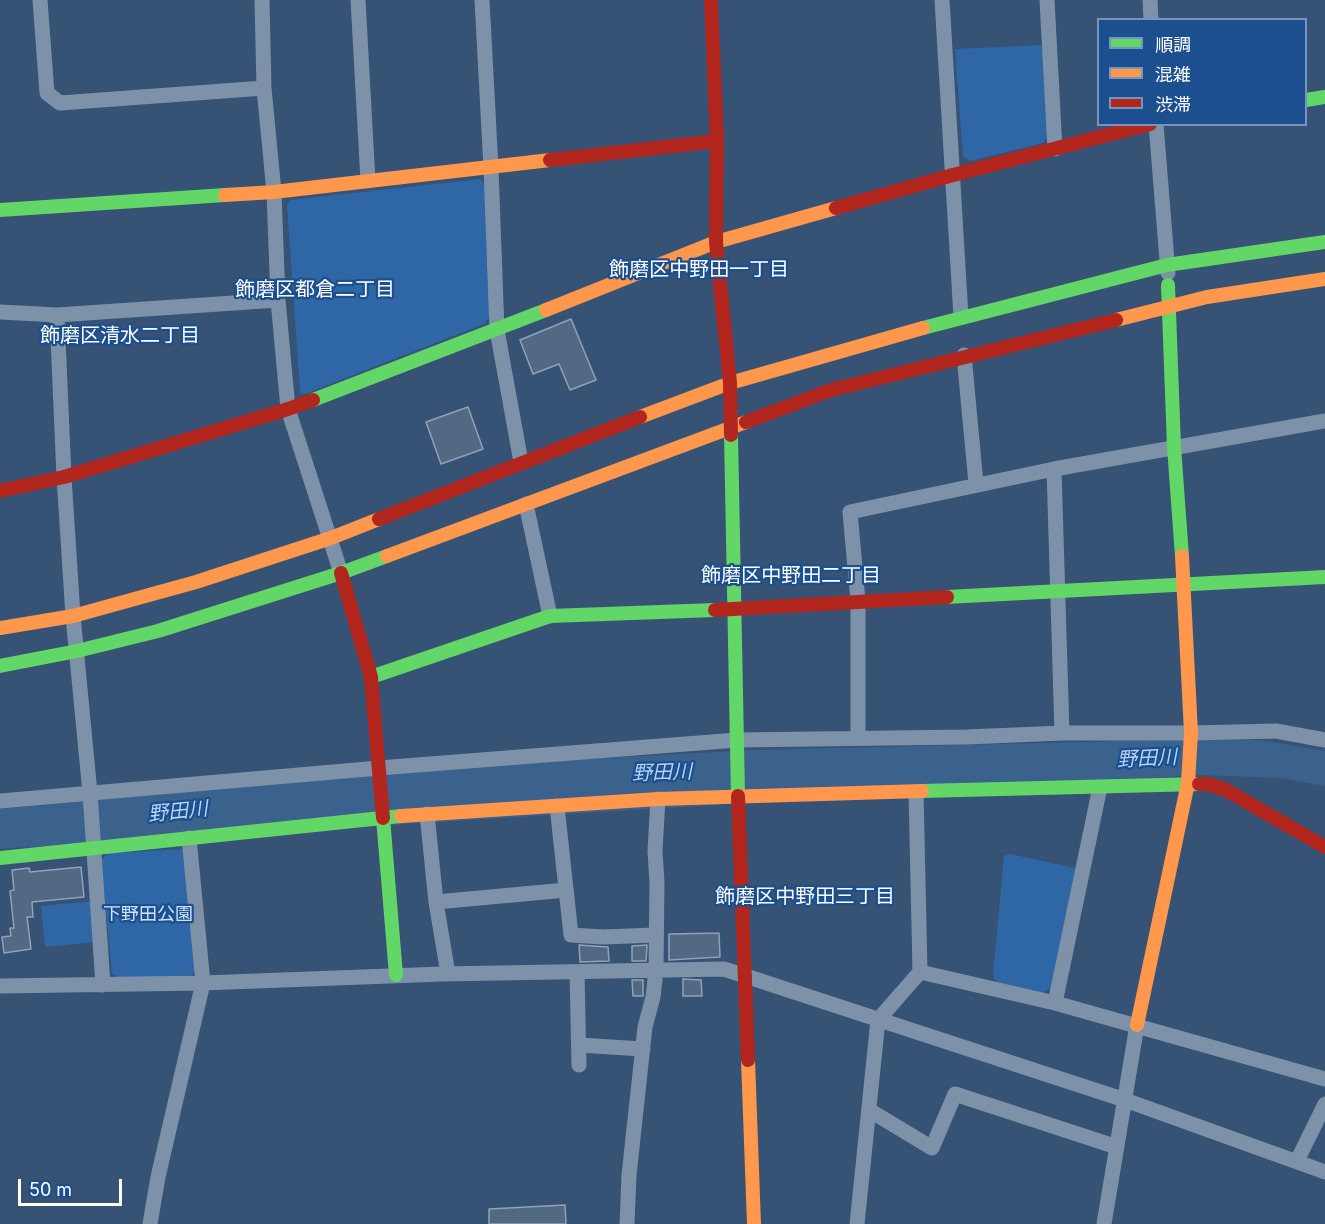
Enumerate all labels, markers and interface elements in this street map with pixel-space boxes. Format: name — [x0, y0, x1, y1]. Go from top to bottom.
legend — [1097, 18, 1307, 126]
text: 順調 — [1155, 34, 1191, 55]
text: 混雑 — [1155, 64, 1191, 85]
text: 渋滞 — [1155, 94, 1191, 115]
district label: 飾磨区中野田一丁目 — [609, 258, 789, 282]
district label: 飾磨区都倉二丁目 — [235, 278, 395, 302]
district label: 飾磨区清水二丁目 — [40, 324, 200, 348]
district label: 飾磨区中野田二丁目 — [701, 564, 881, 588]
water label: 野田川 — [1116, 745, 1178, 773]
water label: 野田川 — [632, 760, 692, 786]
water label: 野田川 — [147, 797, 209, 827]
district label: 飾磨区中野田三丁目 — [715, 885, 895, 909]
park label: 下野田公園 — [103, 904, 193, 926]
scale bar — [21, 1167, 124, 1205]
text: 50 m — [29, 1179, 72, 1200]

